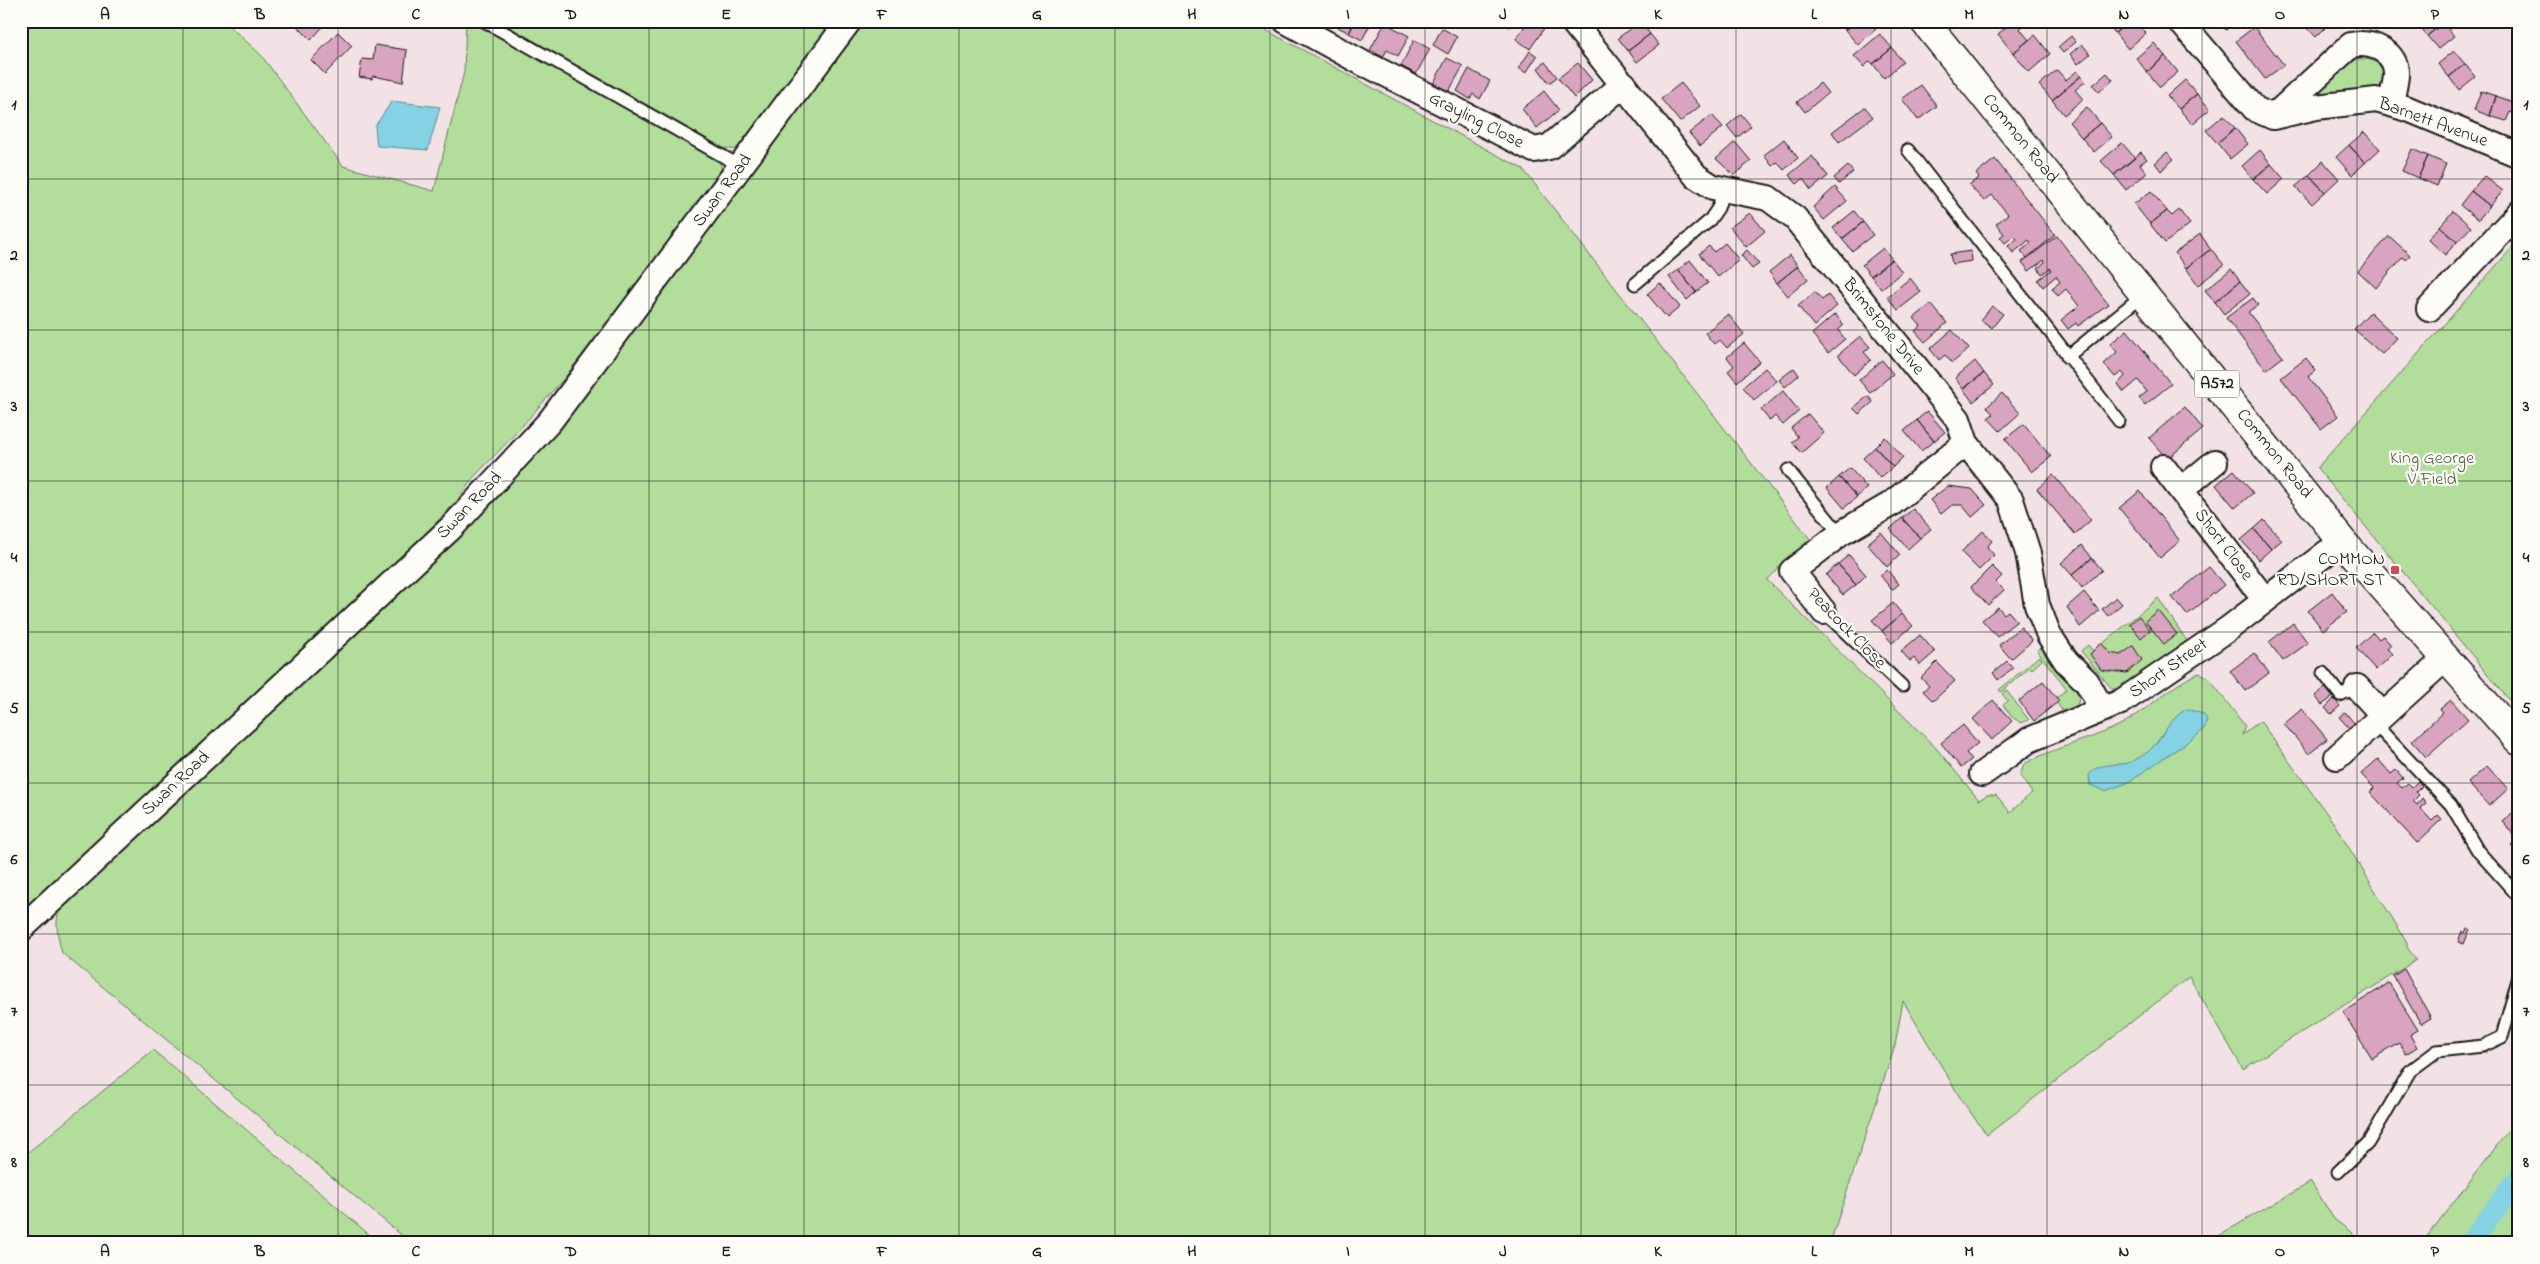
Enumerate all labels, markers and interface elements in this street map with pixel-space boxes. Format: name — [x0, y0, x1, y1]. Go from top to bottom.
text: A — [100, 3, 110, 27]
text: B — [254, 3, 266, 27]
text: C — [412, 3, 421, 27]
text: D — [564, 3, 577, 27]
text: E — [721, 3, 731, 27]
text: F — [876, 3, 888, 27]
text: G — [1032, 3, 1042, 27]
text: H — [1187, 3, 1197, 27]
text: I — [1346, 3, 1350, 27]
text: J — [1499, 3, 1507, 27]
text: K — [1654, 3, 1663, 27]
text: L — [1811, 3, 1818, 27]
text: M — [1964, 3, 1974, 27]
text: N — [2119, 3, 2130, 27]
text: O — [2275, 3, 2286, 27]
text: P — [2431, 3, 2440, 27]
street label: Grayling Close — [1423, 86, 1529, 157]
street label: Common Road — [1976, 88, 2064, 190]
street label: Barnett Avenue — [2374, 91, 2492, 155]
text: 1 — [11, 93, 17, 117]
text: 1 — [2523, 93, 2529, 117]
street label: Swan Road — [687, 149, 759, 233]
text: 2 — [9, 244, 18, 268]
text: 2 — [2521, 244, 2530, 268]
street label: Brimstone Drive — [1835, 272, 1931, 382]
road number: A572 — [2194, 370, 2240, 398]
text: 3 — [10, 395, 18, 419]
text: 3 — [2522, 395, 2530, 419]
street label: Common Road — [2230, 403, 2318, 505]
park label: King George V Field — [2390, 446, 2475, 493]
street label: Swan Road — [431, 466, 509, 546]
street label: Short Close — [2187, 503, 2260, 588]
text: 4 — [10, 546, 18, 570]
text: 4 — [2522, 546, 2530, 570]
place label: COMMON RD/SHORT ST — [2277, 547, 2385, 594]
marker: COMMON RD/SHORT ST — [2389, 564, 2401, 576]
street label: Peacock Close — [1800, 582, 1892, 676]
street label: Short Street — [2124, 632, 2214, 706]
text: 5 — [9, 697, 19, 721]
text: 5 — [2521, 697, 2531, 721]
street label: Swan Road — [136, 745, 216, 823]
text: 6 — [9, 848, 18, 872]
text: 6 — [2521, 848, 2530, 872]
text: 7 — [11, 1000, 18, 1024]
text: 7 — [2523, 1000, 2530, 1024]
text: 8 — [10, 1151, 17, 1175]
text: 8 — [2522, 1151, 2529, 1175]
text: A — [100, 1240, 110, 1264]
text: B — [254, 1240, 266, 1264]
text: C — [412, 1240, 421, 1264]
text: D — [564, 1240, 577, 1264]
text: E — [721, 1240, 731, 1264]
text: F — [876, 1240, 888, 1264]
text: G — [1032, 1240, 1042, 1264]
text: H — [1187, 1240, 1197, 1264]
text: I — [1346, 1240, 1350, 1264]
text: J — [1499, 1240, 1507, 1264]
text: K — [1654, 1240, 1663, 1264]
text: L — [1811, 1240, 1818, 1264]
text: M — [1964, 1240, 1974, 1264]
text: N — [2119, 1240, 2130, 1264]
text: O — [2275, 1240, 2286, 1264]
text: P — [2431, 1240, 2440, 1264]

